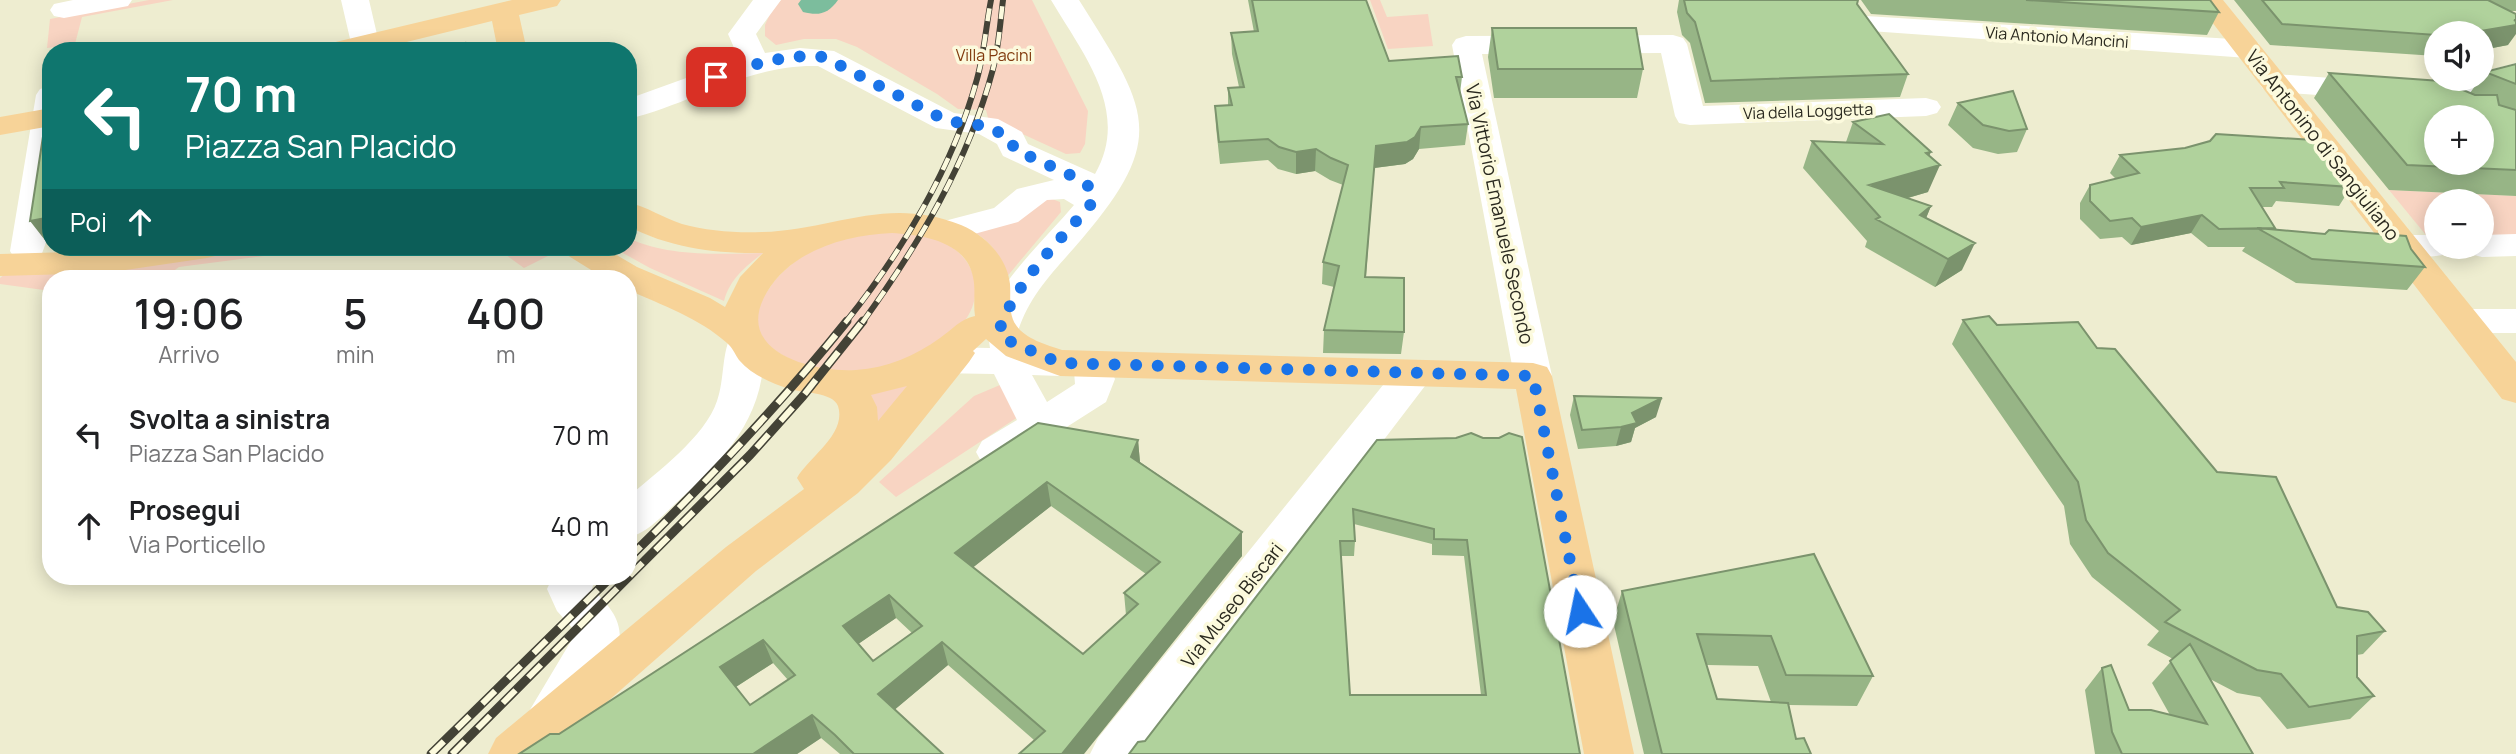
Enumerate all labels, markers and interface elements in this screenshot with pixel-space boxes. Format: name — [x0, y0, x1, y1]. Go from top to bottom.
street label: Via Antonio Mancini — [1985, 21, 2129, 53]
map controls — [2424, 21, 2494, 259]
button: sound — [2424, 21, 2494, 91]
park label: Villa Pacini — [956, 44, 1032, 66]
street label: Via Antonino di Sangiuliano — [2240, 44, 2406, 246]
pin — [686, 47, 746, 107]
icon: arrive — [697, 58, 735, 96]
text: 70 m — [185, 60, 297, 127]
icon: left — [70, 70, 161, 161]
street label: Via Vittorio Emanuele Secondo — [1460, 81, 1540, 347]
street label: Via della Loggetta — [1743, 98, 1873, 124]
button: + — [2424, 105, 2494, 175]
text: Piazza San Placido — [185, 124, 457, 168]
button: − — [2424, 189, 2494, 259]
icon: ahead — [121, 203, 159, 241]
text: Poi — [70, 204, 107, 240]
text: 19:06 — [134, 284, 244, 342]
text: 5 — [343, 284, 367, 342]
text: 400 — [466, 284, 545, 342]
text: Arrivo — [158, 338, 220, 370]
text: min — [336, 338, 374, 370]
text: m — [496, 338, 515, 370]
text: Svolta a sinistra — [129, 401, 330, 437]
icon: left — [70, 416, 108, 454]
text: 70 m — [553, 417, 609, 453]
text: Piazza San Placido — [129, 437, 324, 469]
text: Prosegui — [129, 492, 241, 528]
icon: ahead — [70, 507, 108, 545]
text: 40 m — [551, 508, 609, 544]
text: Via Porticello — [129, 528, 266, 560]
street label: Via Museo Biscari — [1175, 537, 1289, 673]
position arrow — [1543, 574, 1617, 648]

